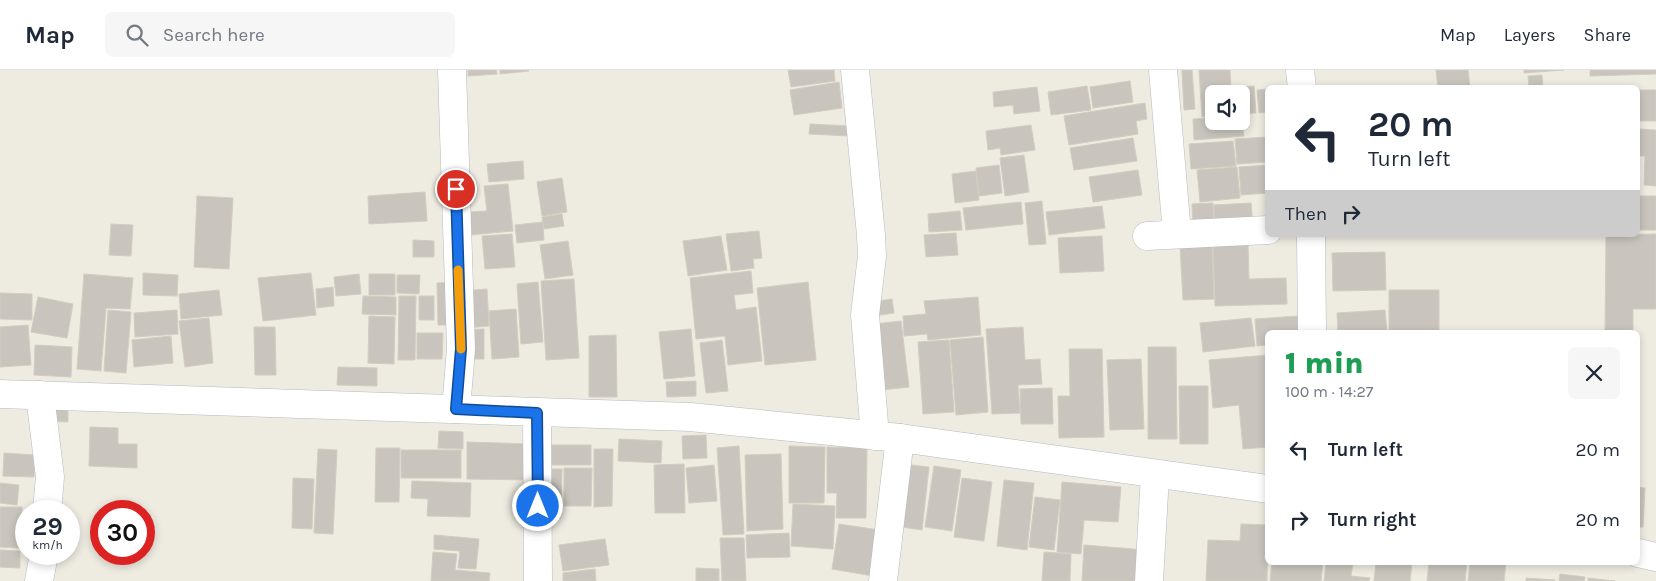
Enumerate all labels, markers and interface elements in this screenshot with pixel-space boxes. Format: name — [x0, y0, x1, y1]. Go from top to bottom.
search box — [105, 12, 455, 57]
text: Map — [25, 21, 75, 49]
icon: search — [123, 21, 151, 49]
text: Search here — [163, 24, 265, 46]
text: Map — [1440, 24, 1476, 46]
text: Layers — [1504, 24, 1556, 46]
text: Share — [1584, 24, 1631, 46]
map controls — [1205, 85, 1250, 130]
button: sound — [1205, 85, 1250, 130]
text: 20 m — [1368, 104, 1453, 145]
icon: left — [1285, 105, 1350, 170]
text: Turn left — [1368, 146, 1451, 172]
pin — [435, 168, 477, 210]
icon: arrive — [442, 175, 470, 203]
icon: right — [1337, 200, 1365, 228]
text: Then — [1285, 203, 1327, 225]
text: 1 min — [1285, 345, 1364, 381]
button: close — [1568, 347, 1620, 399]
text: 100 m · 14:27 — [1285, 382, 1373, 401]
icon: left — [1285, 436, 1313, 464]
text: Turn left — [1328, 439, 1403, 461]
text: 20 m — [1575, 439, 1620, 461]
position arrow — [511, 479, 563, 531]
speed limit sign: 30 — [90, 500, 155, 565]
icon: right — [1285, 506, 1313, 534]
text: Turn right — [1328, 509, 1417, 531]
text: 20 m — [1575, 509, 1620, 531]
text: 29 — [32, 512, 63, 541]
text: km/h — [32, 538, 63, 552]

